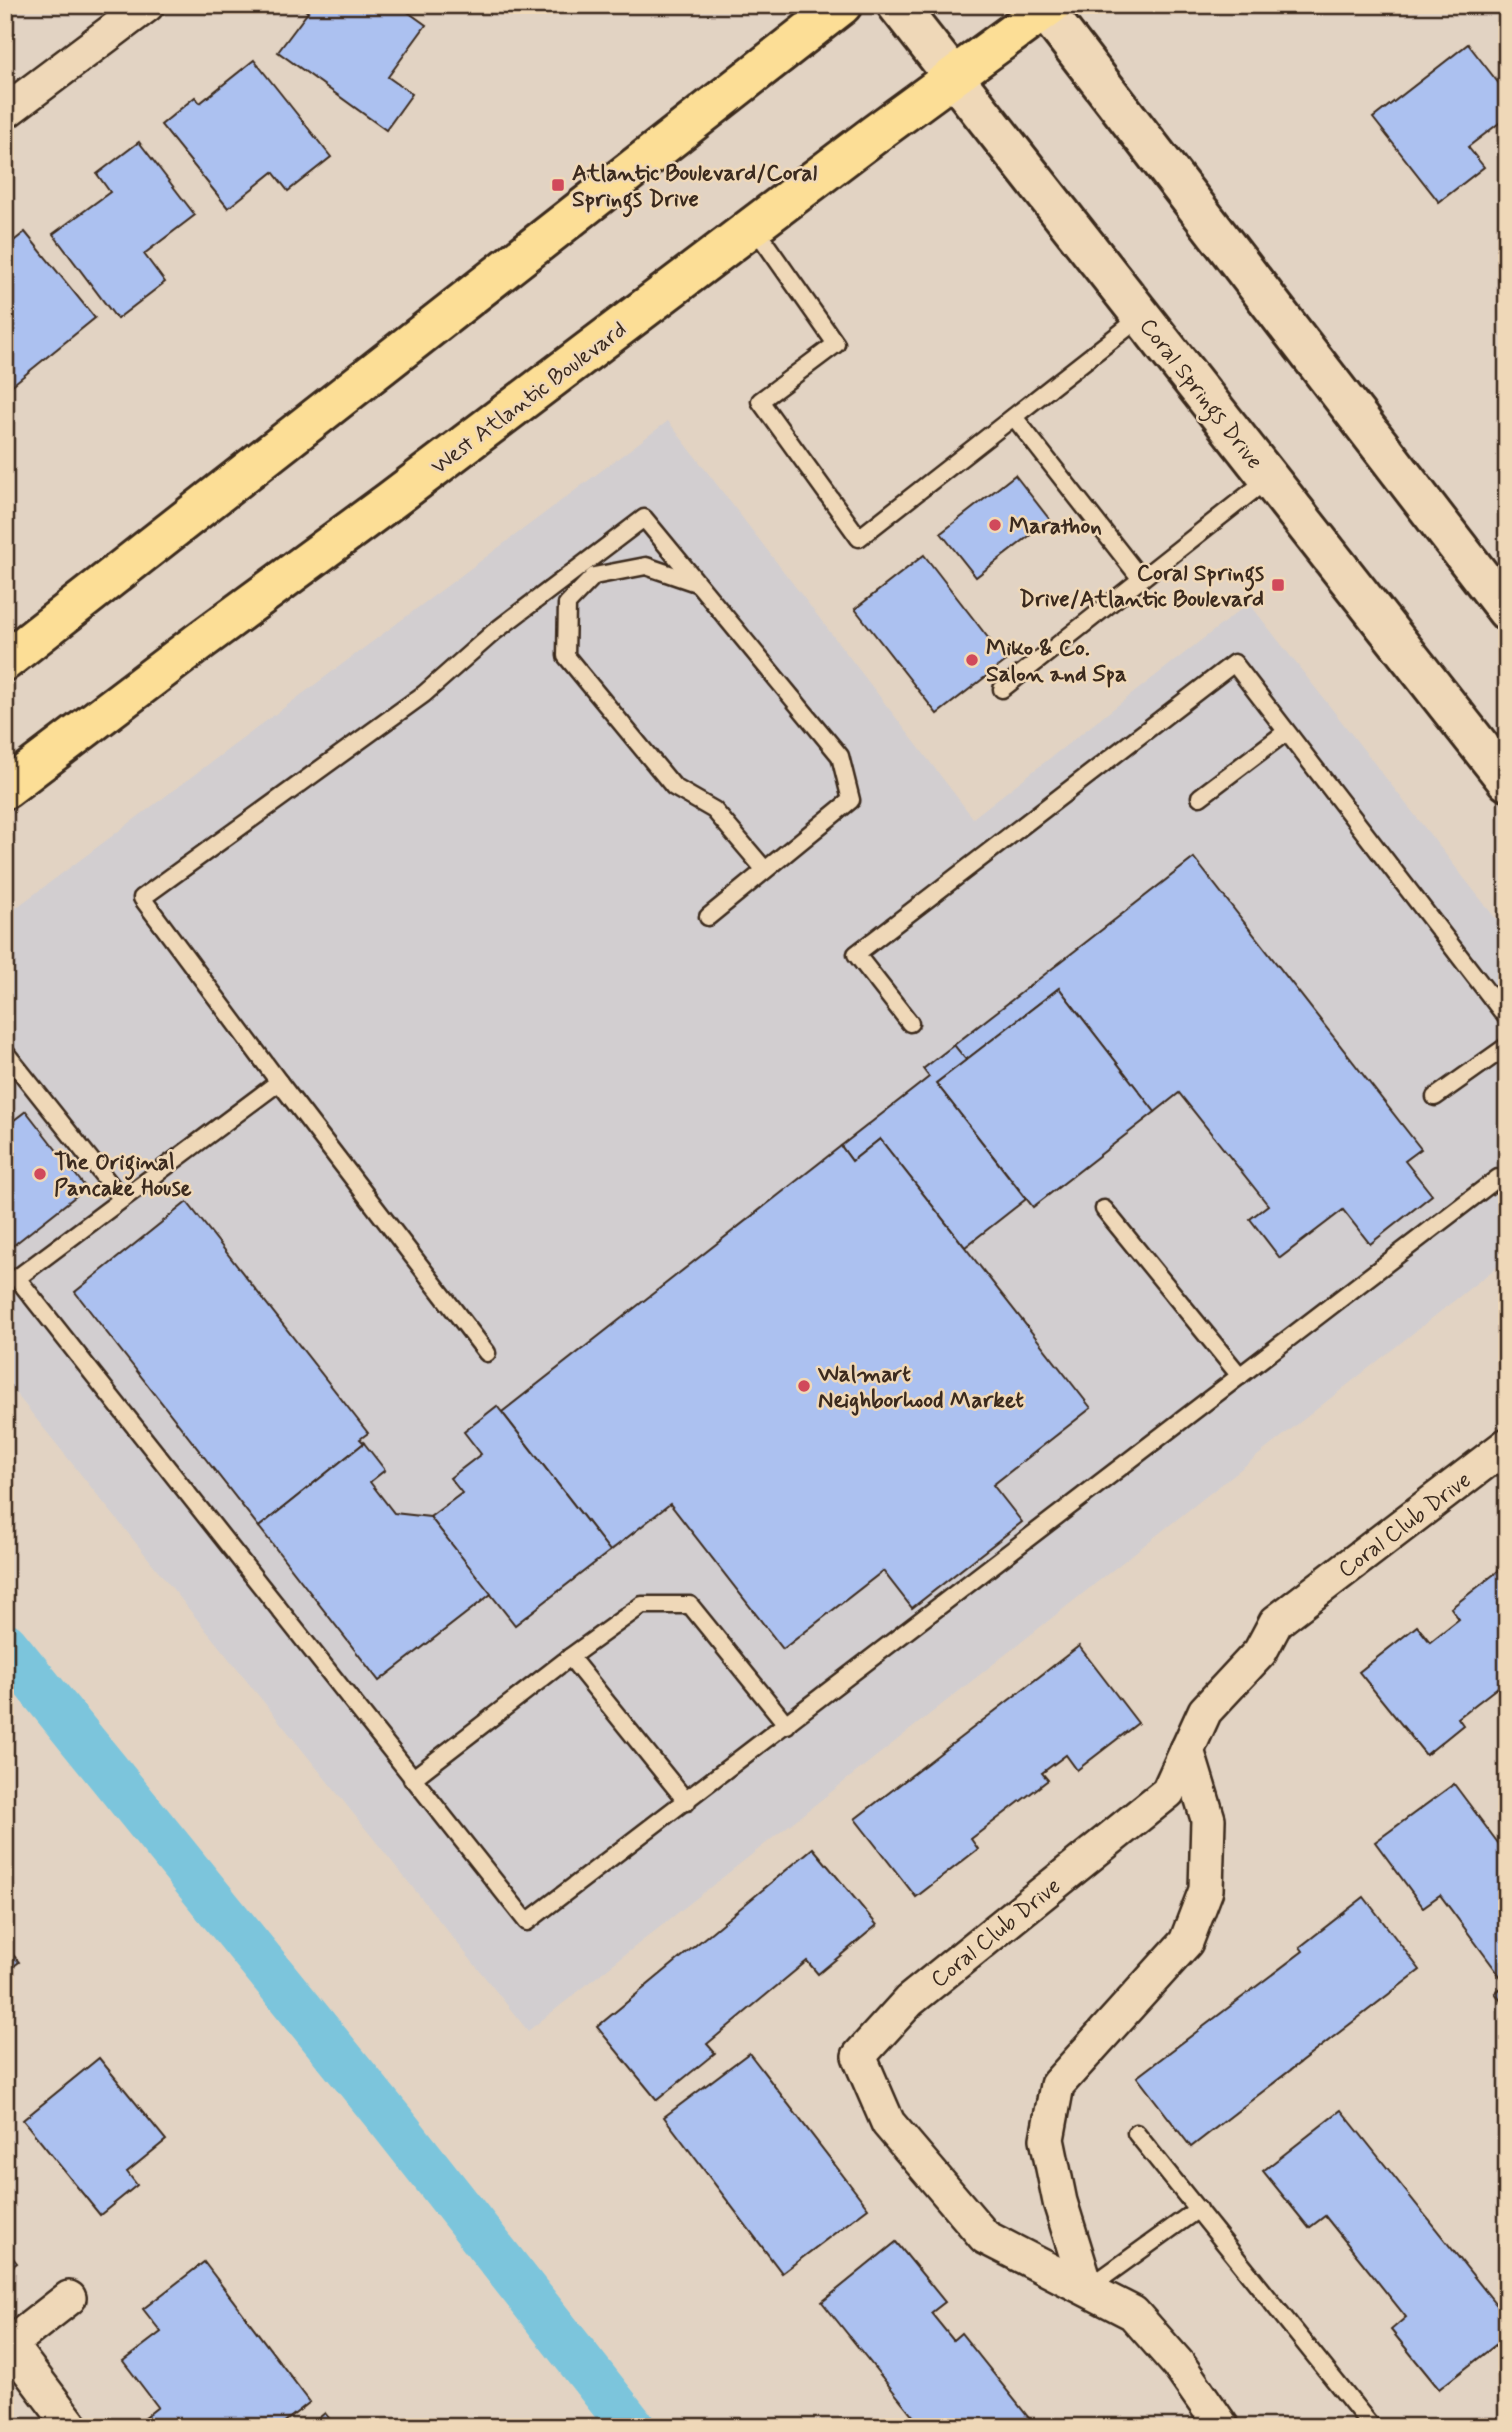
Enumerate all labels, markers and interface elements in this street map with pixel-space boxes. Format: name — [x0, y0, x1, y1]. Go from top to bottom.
place label: Atlantic Boulevard/Coral Springs Drive — [572, 159, 818, 218]
marker: Atlantic Boulevard/Coral Springs Drive — [550, 177, 566, 193]
street label: Coral Springs Drive — [1130, 312, 1269, 477]
street label: West Atlantic Boulevard — [425, 315, 633, 482]
place label: Marathon — [1009, 512, 1102, 542]
marker: Marathon — [987, 517, 1003, 533]
place label: Coral Springs Drive/Atlantic Boulevard — [1019, 559, 1264, 615]
marker: Coral Springs Drive/Atlantic Boulevard — [1270, 577, 1286, 593]
place label: Miko & Co. Salon and Spa — [986, 634, 1127, 690]
marker: Miko & Co. Salon and Spa — [964, 652, 980, 668]
place label: The Original Pancake House — [54, 1148, 192, 1204]
marker: The Original Pancake House — [32, 1166, 48, 1182]
place label: Walmart Neighborhood Market — [817, 1360, 1024, 1416]
marker: Walmart Neighborhood Market — [796, 1378, 812, 1394]
street label: Coral Club Drive — [1333, 1466, 1478, 1585]
street label: Coral Club Drive — [925, 1872, 1067, 1995]

